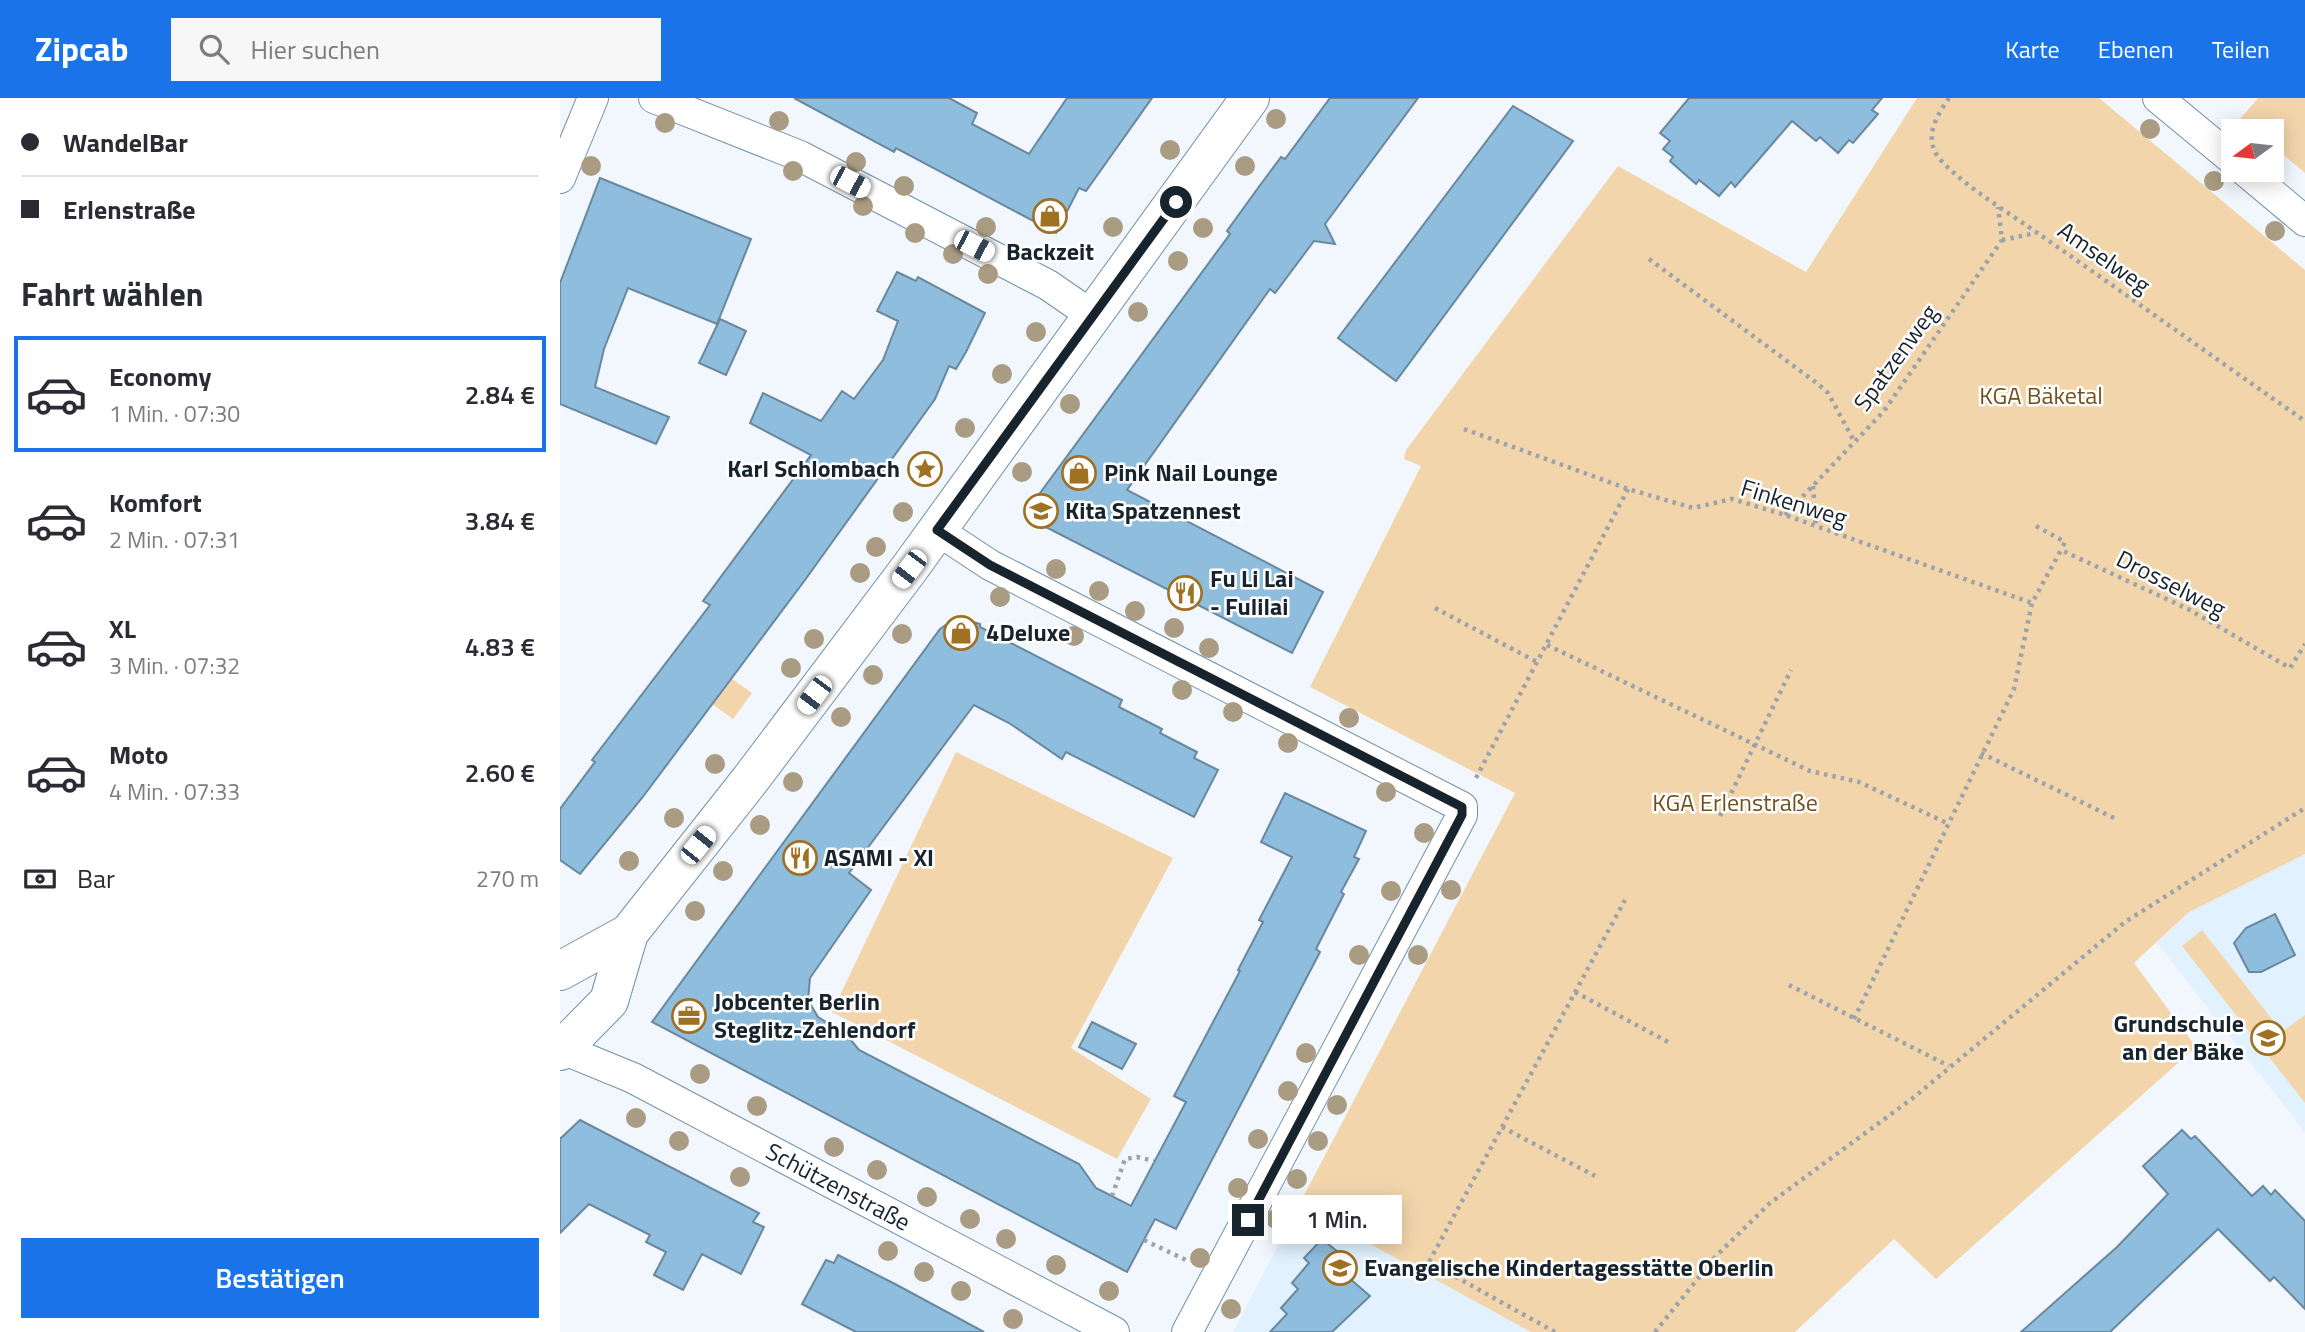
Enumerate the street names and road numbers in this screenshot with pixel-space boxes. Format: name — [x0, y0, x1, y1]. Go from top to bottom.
street label: Amselweg — [2051, 212, 2158, 302]
street label: Spatzenweg — [1844, 296, 1946, 418]
street label: Finkenweg — [1737, 469, 1852, 535]
street label: Drosselweg — [2110, 540, 2233, 626]
street label: Schützenstraße — [760, 1133, 917, 1239]

